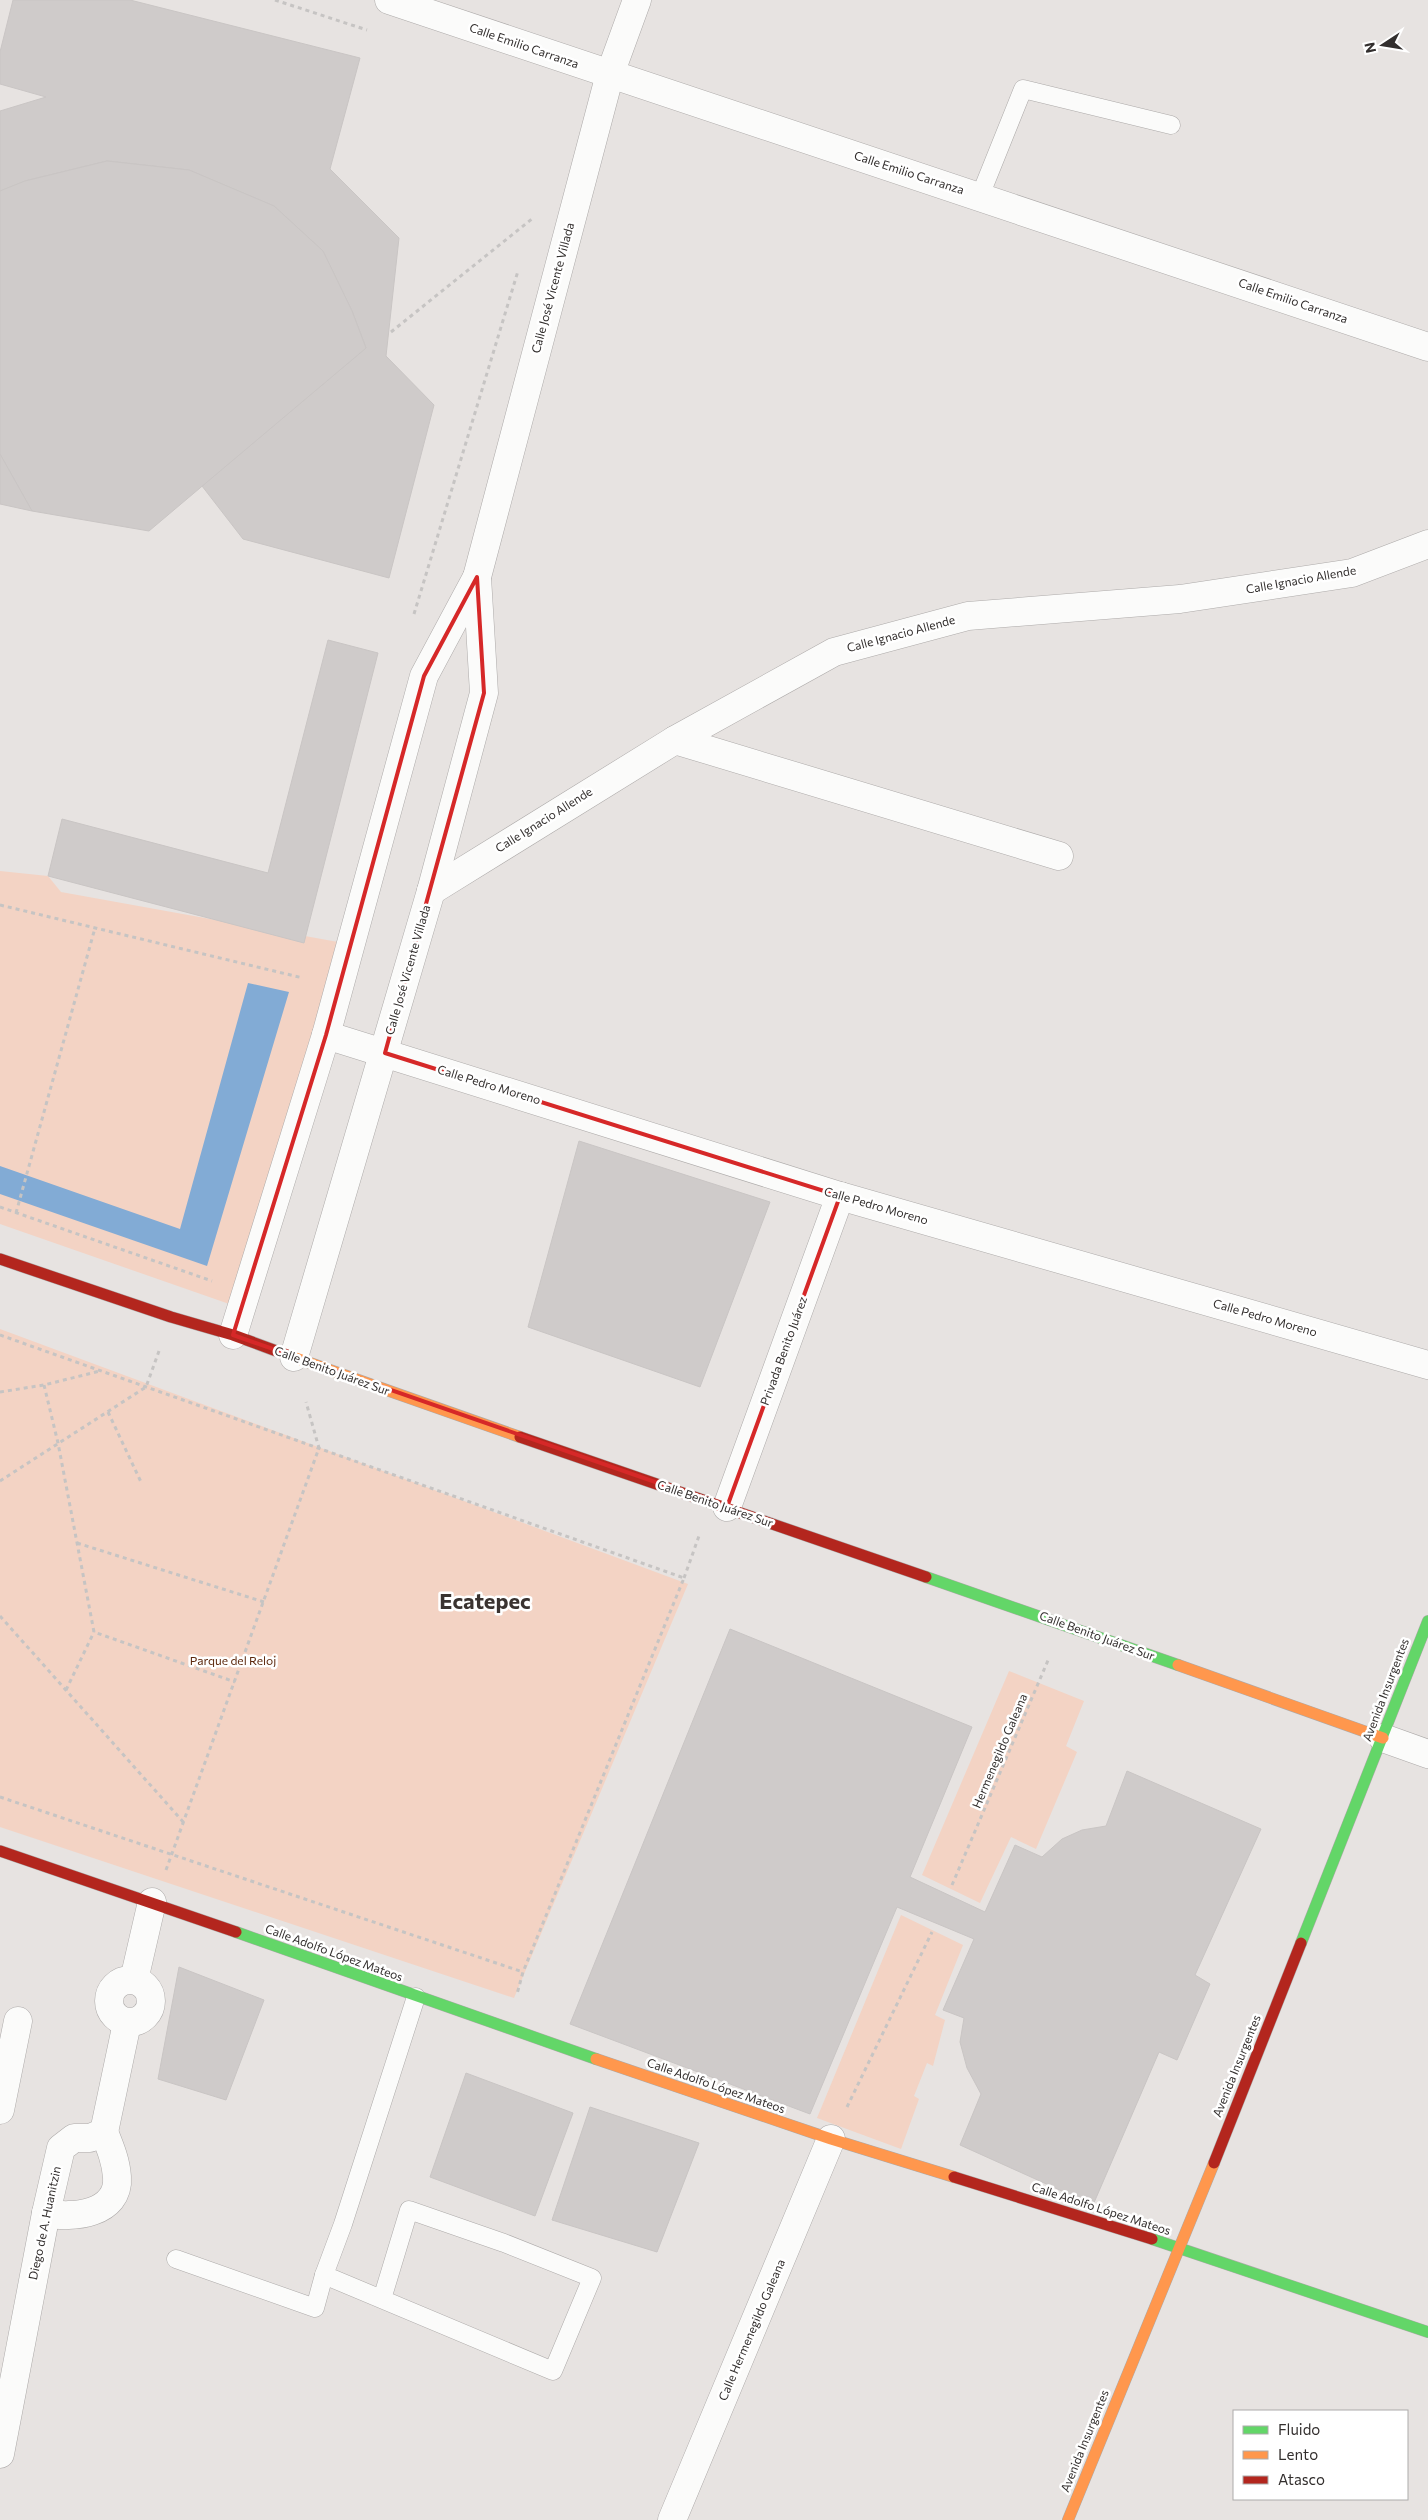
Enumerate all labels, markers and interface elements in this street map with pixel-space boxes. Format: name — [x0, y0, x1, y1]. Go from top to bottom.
street label: Calle Emilio Carranza — [468, 20, 581, 70]
north arrow — [1358, 20, 1408, 70]
text: N — [1360, 41, 1379, 55]
street label: Calle Emilio Carranza — [853, 148, 966, 196]
street label: Calle José Vicente Villada — [528, 221, 577, 355]
street label: Calle Emilio Carranza — [1237, 275, 1350, 325]
street label: Calle Ignacio Allende — [1245, 562, 1357, 596]
street label: Calle Ignacio Allende — [845, 612, 956, 654]
street label: Calle Ignacio Allende — [492, 784, 594, 855]
street label: Calle José Vicente Villada — [382, 903, 433, 1037]
street label: Calle Pedro Moreno — [436, 1062, 543, 1106]
street label: Calle Pedro Moreno — [823, 1184, 930, 1227]
street label: Privada Benito Juárez — [757, 1294, 810, 1407]
street label: Calle Pedro Moreno — [1212, 1296, 1319, 1339]
street label: Calle Benito Juárez Sur — [272, 1343, 392, 1398]
street label: Calle Benito Juárez Sur — [655, 1477, 775, 1530]
district label: Ecatepec — [439, 1587, 531, 1614]
street label: Calle Benito Juárez Sur — [1037, 1608, 1157, 1663]
street label: Avenida Insurgentes — [1359, 1636, 1411, 1743]
park label: Parque del Reloj — [190, 1653, 276, 1667]
street label: Hermenegildo Galeana — [969, 1691, 1030, 1810]
street label: Calle Adolfo López Mateos — [264, 1921, 405, 1983]
street label: Avenida Insurgentes — [1209, 2012, 1263, 2119]
street label: Calle Adolfo López Mateos — [645, 2055, 787, 2115]
street label: Diego de A. Huanitzin — [25, 2165, 63, 2281]
street label: Calle Adolfo López Mateos — [1030, 2179, 1173, 2237]
street label: Calle Hermenegildo Galeana — [715, 2257, 787, 2402]
street label: Avenida Insurgentes — [1057, 2387, 1111, 2494]
legend — [1233, 2410, 1408, 2500]
text: Fluido — [1278, 2420, 1320, 2438]
text: Lento — [1278, 2445, 1318, 2463]
text: Atasco — [1278, 2470, 1325, 2488]

